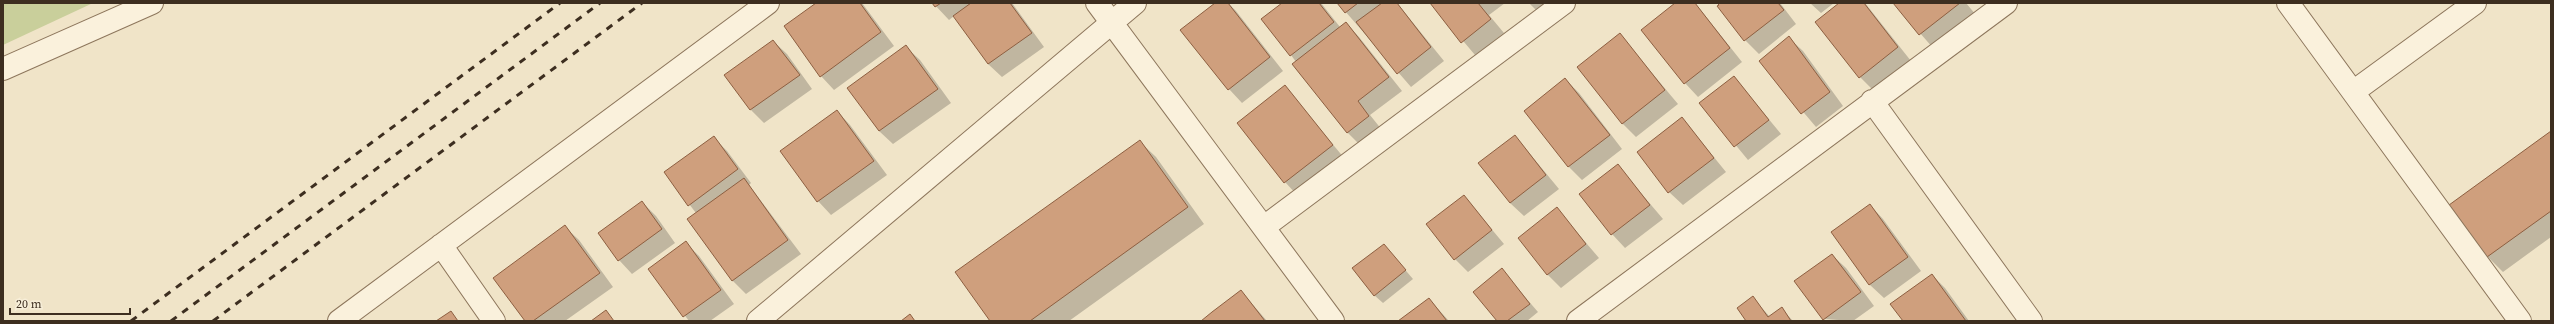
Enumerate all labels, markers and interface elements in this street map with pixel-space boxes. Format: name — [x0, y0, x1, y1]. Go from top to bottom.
scale bar — [10, 290, 130, 316]
text: 20 m — [16, 296, 42, 312]

